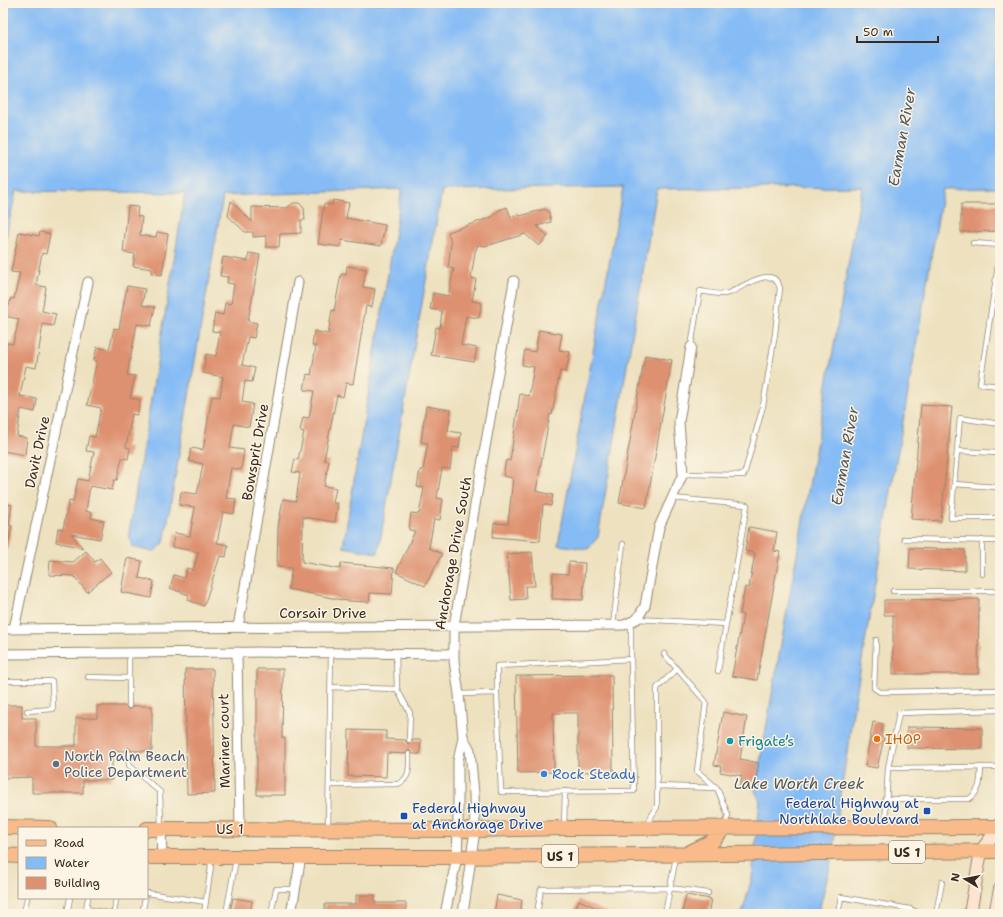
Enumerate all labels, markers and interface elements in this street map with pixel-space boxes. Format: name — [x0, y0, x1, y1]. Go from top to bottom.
scale bar — [857, 18, 938, 44]
text: 50 m — [863, 24, 893, 40]
water label: Earman River — [883, 85, 921, 188]
street label: Bowsprit Drive — [238, 402, 272, 502]
water label: Earman River — [826, 404, 864, 507]
street label: Davit Drive — [21, 414, 53, 490]
street label: Anchorage Drive South — [431, 475, 475, 631]
street label: Corsair Drive — [279, 604, 367, 622]
street label: Mariner court — [214, 693, 234, 789]
place label: IHOP — [885, 730, 921, 748]
place label: Frigate’s — [738, 732, 794, 750]
marker: IHOP — [872, 734, 882, 744]
marker: Frigate’s — [725, 736, 735, 746]
place label: North Palm Beach Police Department — [64, 747, 187, 781]
marker: North Palm Beach Police Department — [51, 759, 61, 769]
place label: Rock Steady — [552, 765, 636, 783]
marker: Rock Steady — [539, 769, 549, 779]
water label: Lake Worth Creek — [734, 774, 865, 794]
place label: Federal Highway at Northlake Boulevard — [779, 794, 919, 828]
place label: Federal Highway at Anchorage Drive — [412, 799, 544, 833]
marker: Federal Highway at Northlake Boulevard — [922, 806, 932, 816]
marker: Federal Highway at Anchorage Drive — [399, 811, 409, 821]
street label: US 1 — [216, 820, 244, 838]
legend — [18, 827, 148, 899]
text: Road — [54, 835, 85, 851]
road number: US 1 — [889, 841, 925, 863]
road number: US 1 — [542, 845, 578, 867]
text: Water — [54, 855, 90, 871]
north arrow — [945, 859, 985, 899]
text: N — [948, 871, 964, 883]
text: Building — [54, 875, 100, 891]

